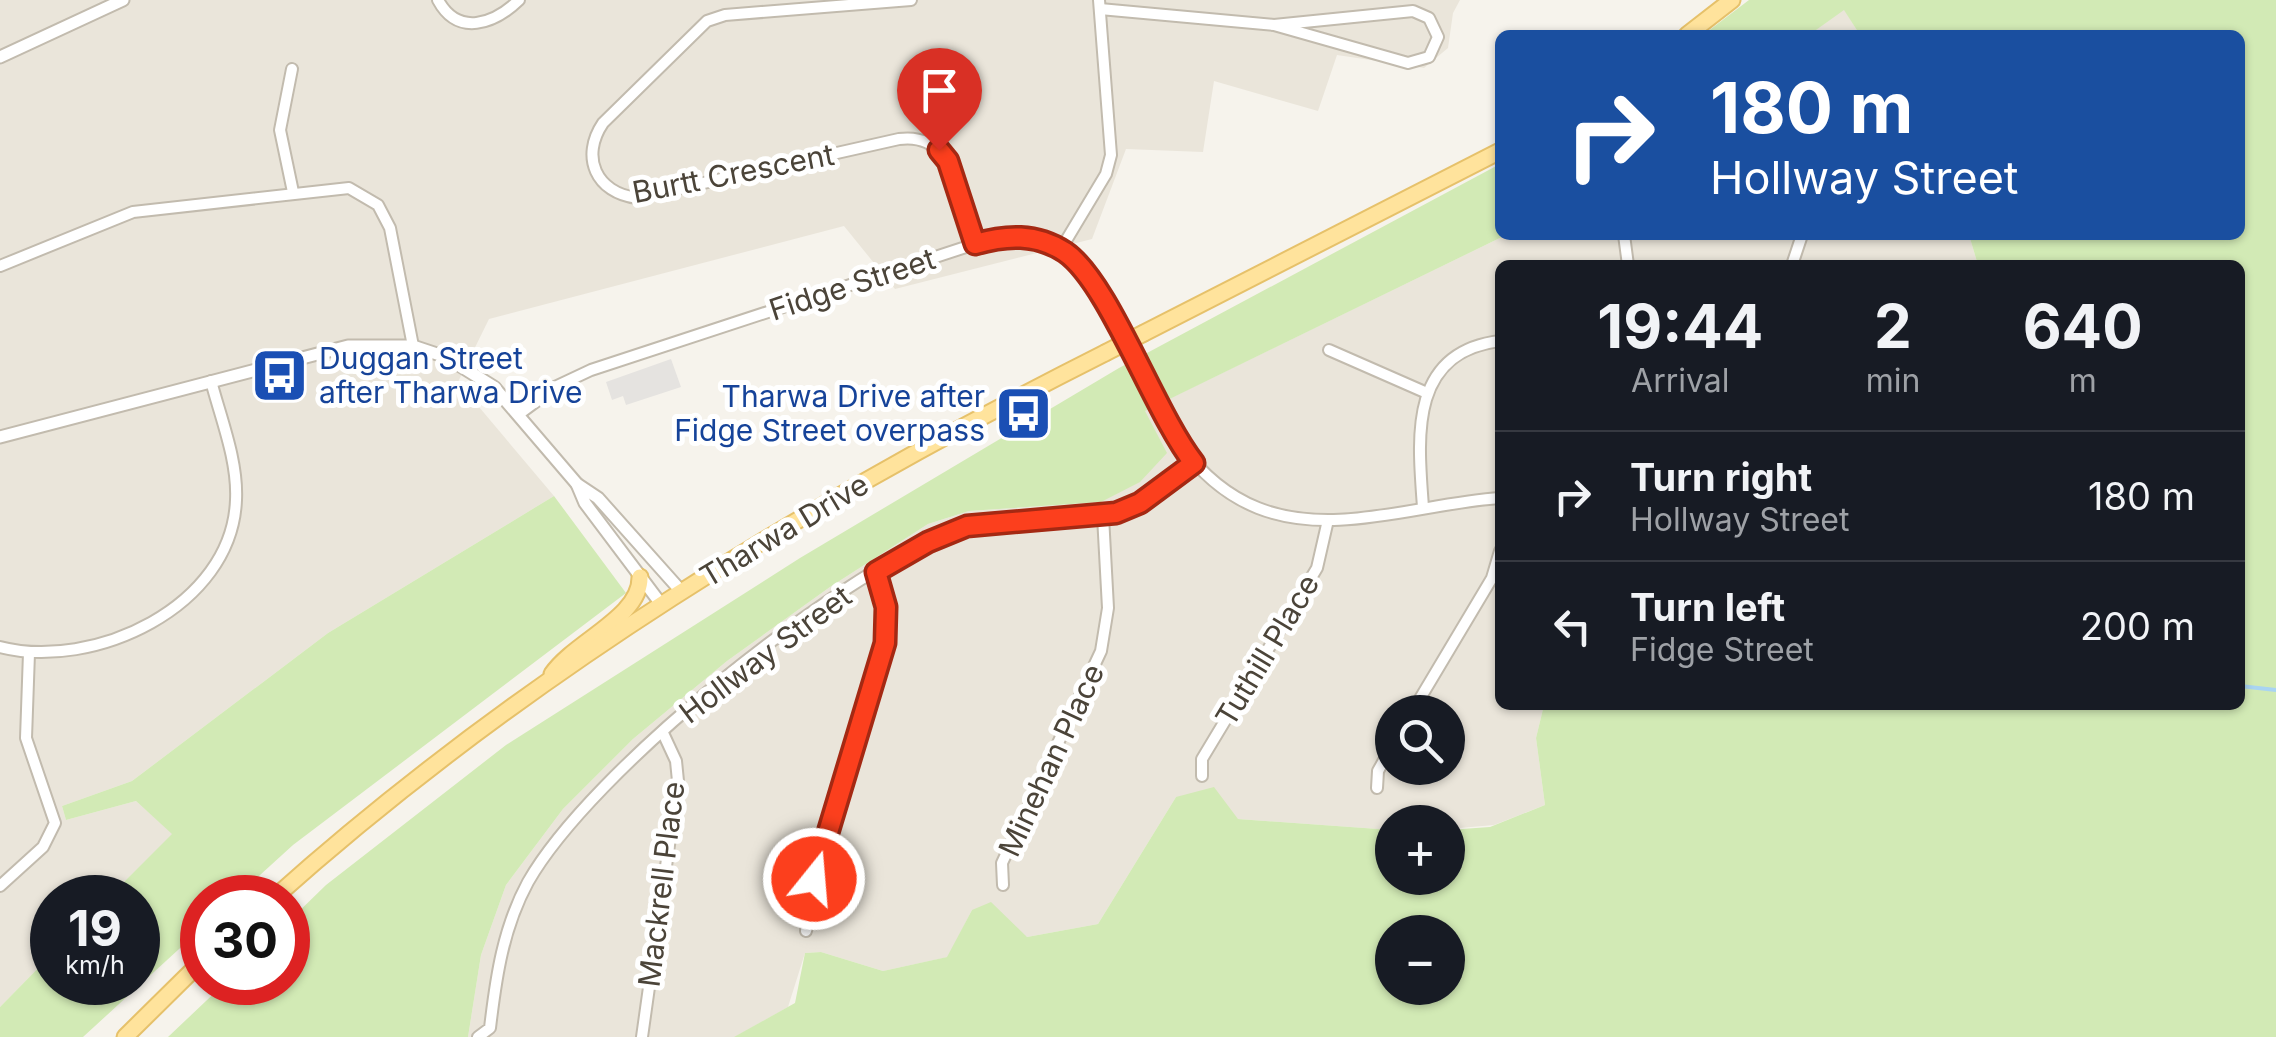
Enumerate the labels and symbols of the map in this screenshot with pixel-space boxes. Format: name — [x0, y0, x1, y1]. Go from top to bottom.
pin — [897, 48, 982, 151]
street label: Burtt Crescent — [629, 136, 837, 210]
street label: Fidge Street — [764, 240, 940, 328]
place label: Duggan Street after Tharwa Drive — [319, 340, 582, 410]
bus stop icon: Duggan Street after Tharwa Drive — [250, 345, 310, 405]
place label: Tharwa Drive after Fidge Street overpass — [674, 378, 985, 448]
bus stop icon: Tharwa Drive after Fidge Street overpass — [994, 383, 1054, 443]
street label: Tharwa Drive — [693, 466, 875, 594]
street label: Tuthill Place — [1208, 568, 1326, 732]
street label: Hollway Street — [672, 578, 858, 730]
street label: Minehan Place — [991, 658, 1111, 862]
street label: Mackrell Place — [631, 779, 691, 989]
position arrow — [762, 827, 866, 931]
speed limit sign: 30 — [180, 875, 310, 1005]

